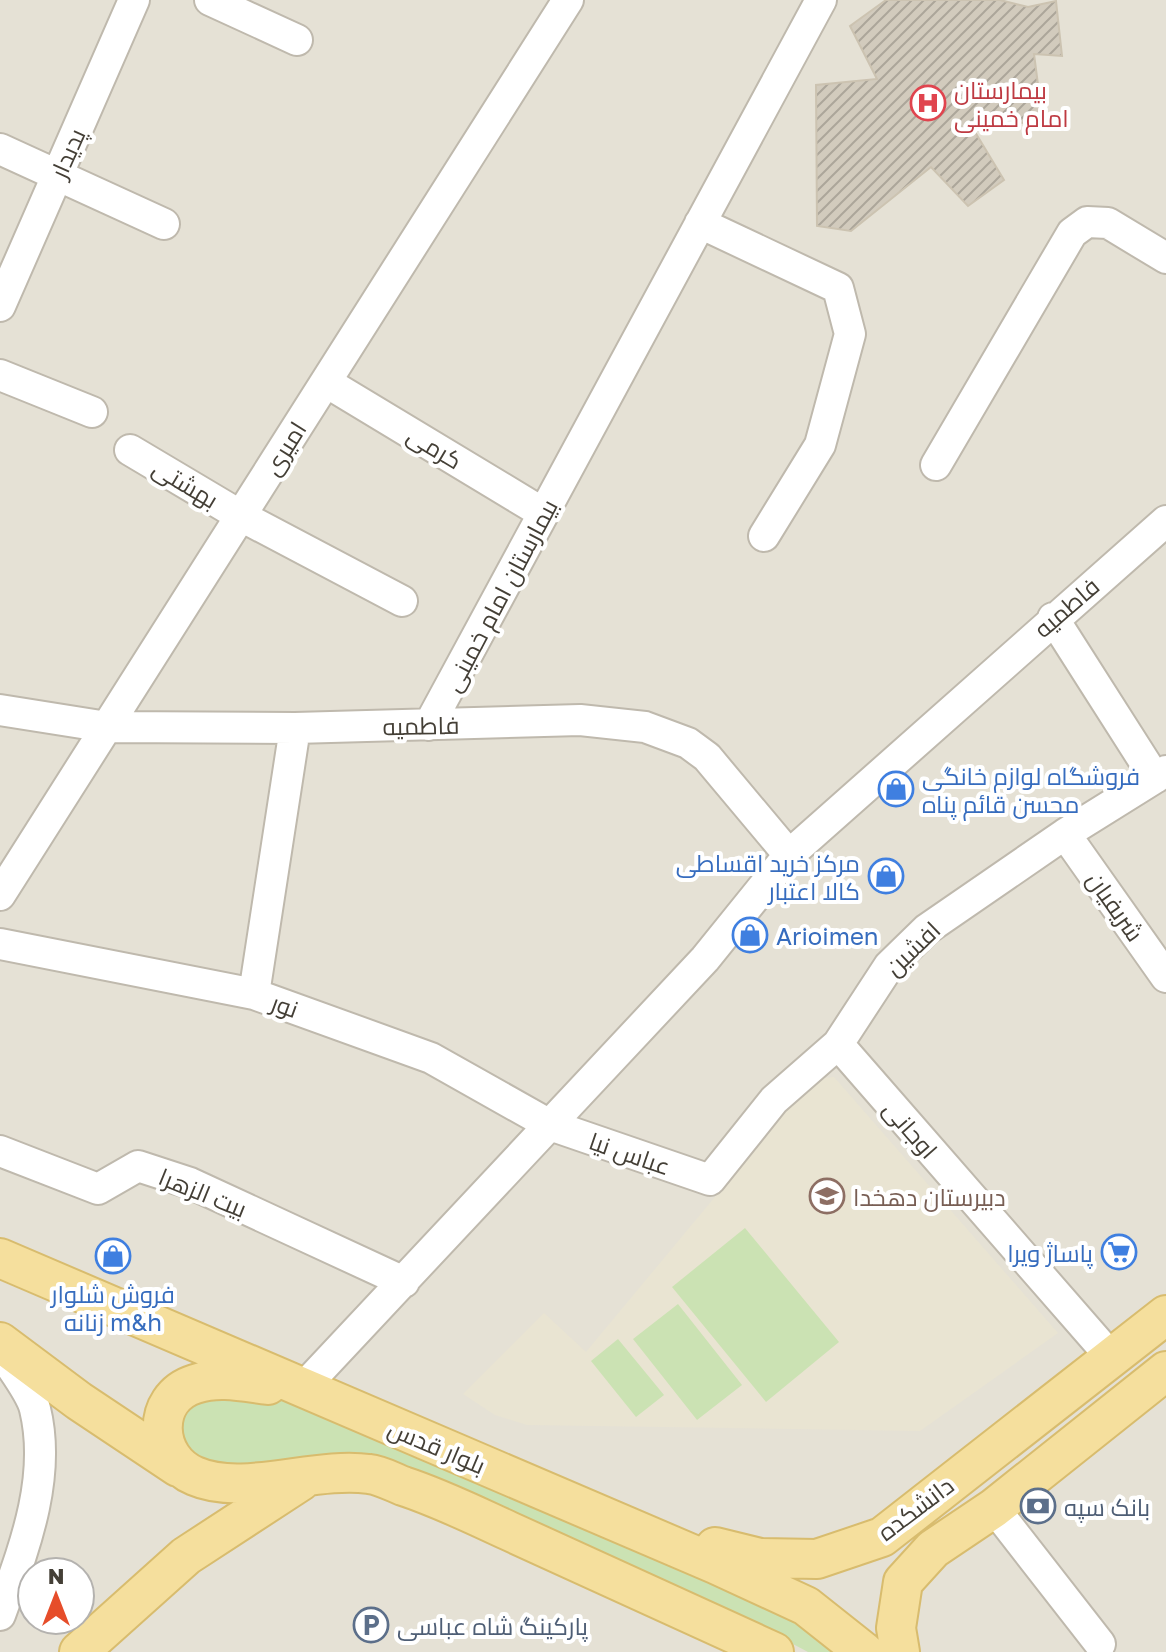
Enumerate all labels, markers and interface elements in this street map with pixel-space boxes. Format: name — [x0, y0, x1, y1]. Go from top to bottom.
place label: بیمارستان امام خمینی — [954, 75, 1069, 135]
hospital icon: بیمارستان امام خمینی — [909, 84, 947, 122]
street label: پدیدار — [43, 123, 94, 185]
street label: امیری — [256, 416, 312, 481]
street label: کرمی — [402, 419, 468, 475]
street label: بهشتی — [148, 452, 224, 515]
street label: بیمارستان امام خمینی — [437, 494, 566, 698]
street label: فاطمیه — [1028, 571, 1104, 643]
street label: فاطمیه — [382, 710, 460, 740]
place label: فروشگاه لوازم خانگی محسن قائم پناه — [922, 761, 1140, 821]
shop icon: فروشگاه لوازم خانگی محسن قائم پناه — [877, 770, 915, 808]
place label: مرکز خرید اقساطی کالا اعتبار — [676, 848, 860, 905]
shop icon: مرکز خرید اقساطی کالا اعتبار — [867, 857, 905, 895]
street label: شریفیان — [1081, 866, 1150, 947]
street label: افشین — [878, 915, 946, 982]
shop icon: Arioimen — [731, 916, 769, 954]
place label: Arioimen — [776, 921, 879, 950]
street label: نور — [266, 986, 302, 1023]
street label: اوجانی — [877, 1094, 944, 1165]
street label: عباس نیا — [585, 1126, 674, 1181]
street label: بیت الزهرا — [155, 1161, 251, 1223]
school or university icon: دبیرستان دهخدا — [808, 1177, 846, 1215]
place label: دبیرستان دهخدا — [853, 1182, 1006, 1212]
supermarket icon: پاساژ ویرا — [1100, 1233, 1138, 1271]
shop icon: فروش شلوار زنانه m&h — [94, 1237, 132, 1275]
place label: پاساژ ویرا — [1007, 1238, 1094, 1270]
place label: فروش شلوار زنانه m&h — [49, 1279, 175, 1336]
street label: بلوار قدس — [384, 1413, 490, 1480]
street label: دانشکده — [871, 1470, 959, 1546]
bank icon: بانک سپه — [1019, 1487, 1057, 1525]
place label: بانک سپه — [1064, 1492, 1150, 1523]
north arrow — [16, 1556, 96, 1636]
text: N — [48, 1562, 64, 1589]
parking icon: پارکینگ شاه عباسی — [352, 1606, 390, 1644]
place label: پارکینگ شاه عباسی — [397, 1611, 588, 1643]

